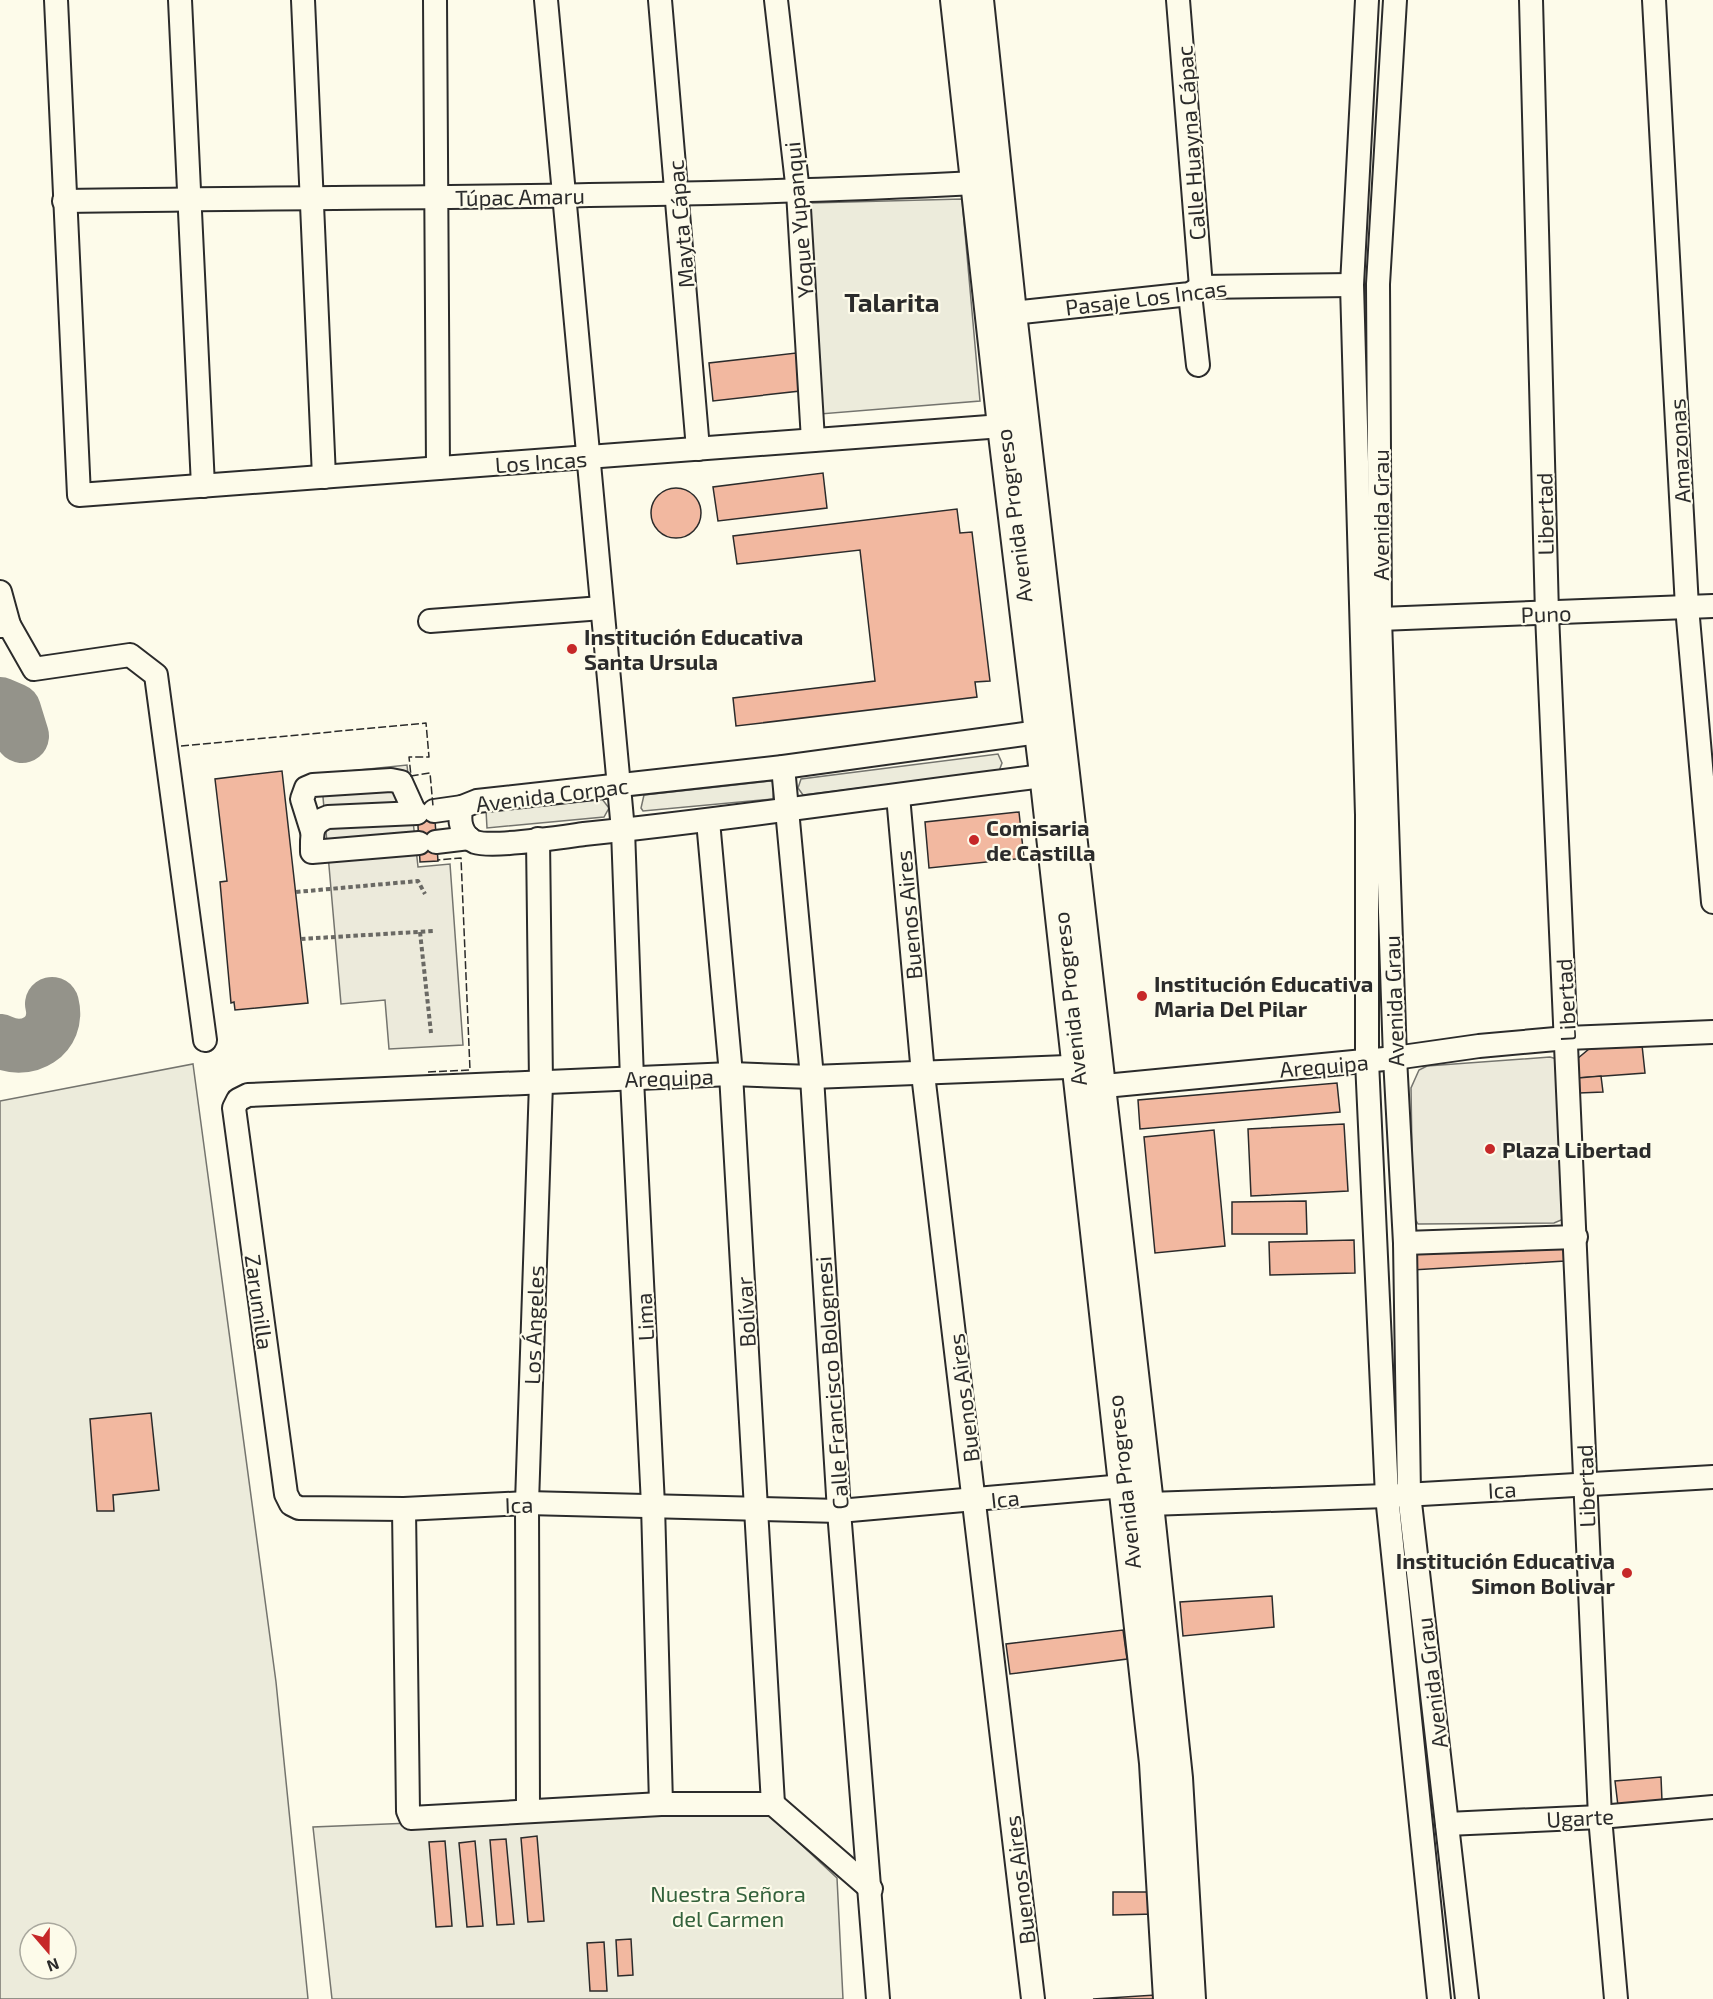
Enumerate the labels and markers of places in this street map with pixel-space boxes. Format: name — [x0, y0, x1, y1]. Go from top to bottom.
place label: Institución Educativa Santa Ursula — [584, 623, 803, 674]
marker: Institución Educativa Santa Ursula — [565, 642, 579, 656]
place label: Comisaria de Castilla — [986, 814, 1096, 865]
marker: Comisaria de Castilla — [967, 833, 981, 847]
place label: Institución Educativa Maria Del Pilar — [1154, 970, 1373, 1021]
marker: Institución Educativa Maria Del Pilar — [1135, 989, 1149, 1003]
place label: Plaza Libertad — [1502, 1136, 1652, 1162]
marker: Plaza Libertad — [1483, 1142, 1497, 1156]
place label: Institución Educativa Simon Bolivar — [1396, 1547, 1616, 1598]
marker: Institución Educativa Simon Bolivar — [1620, 1566, 1634, 1580]

